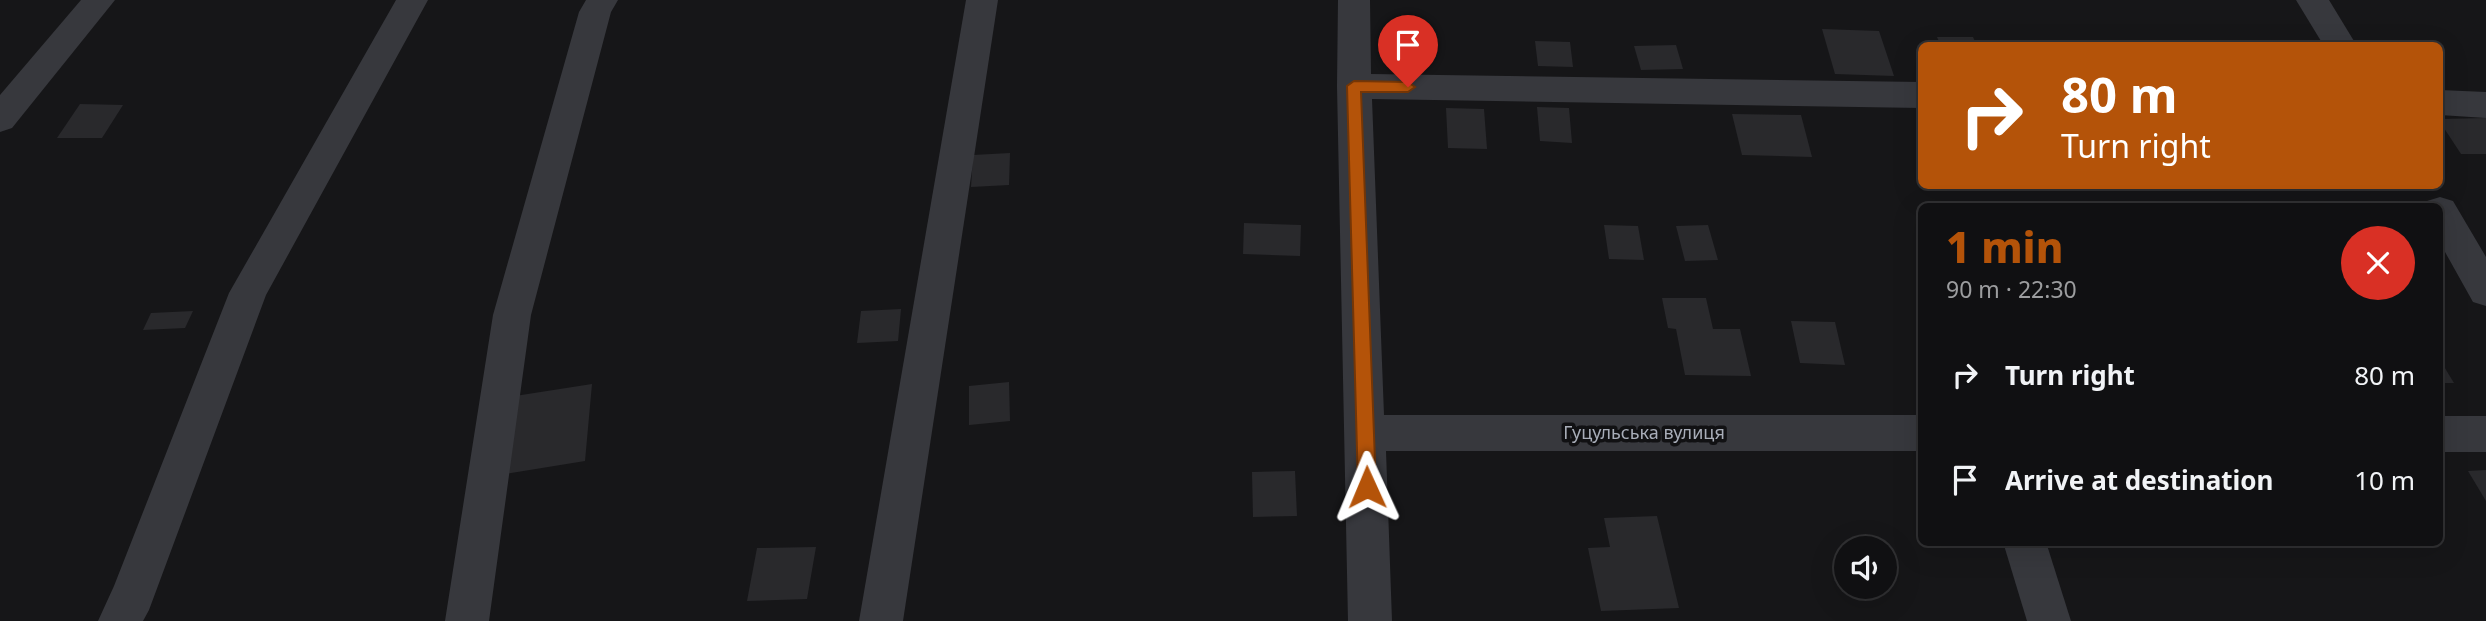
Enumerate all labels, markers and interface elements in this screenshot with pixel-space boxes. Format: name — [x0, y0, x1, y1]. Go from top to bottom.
pin — [1378, 15, 1438, 87]
icon: arrive — [1389, 26, 1427, 64]
text: 80 m — [2061, 61, 2178, 127]
icon: right — [1946, 70, 2037, 161]
text: Turn right — [2061, 124, 2211, 167]
text: 1 min — [1946, 218, 2063, 275]
button: close — [2341, 226, 2415, 300]
text: 90 m · 22:30 — [1946, 273, 2077, 305]
icon: right — [1946, 356, 1984, 394]
text: Turn right — [2005, 357, 2135, 393]
text: 80 m — [2354, 357, 2415, 393]
street label: Гуцульська вулиця — [1563, 420, 1725, 444]
position arrow — [1330, 450, 1404, 524]
icon: arrive — [1946, 461, 1984, 499]
text: Arrive at destination — [2005, 462, 2274, 498]
text: 10 m — [2354, 462, 2415, 498]
map controls — [1834, 536, 1897, 599]
button: sound — [1834, 536, 1897, 599]

